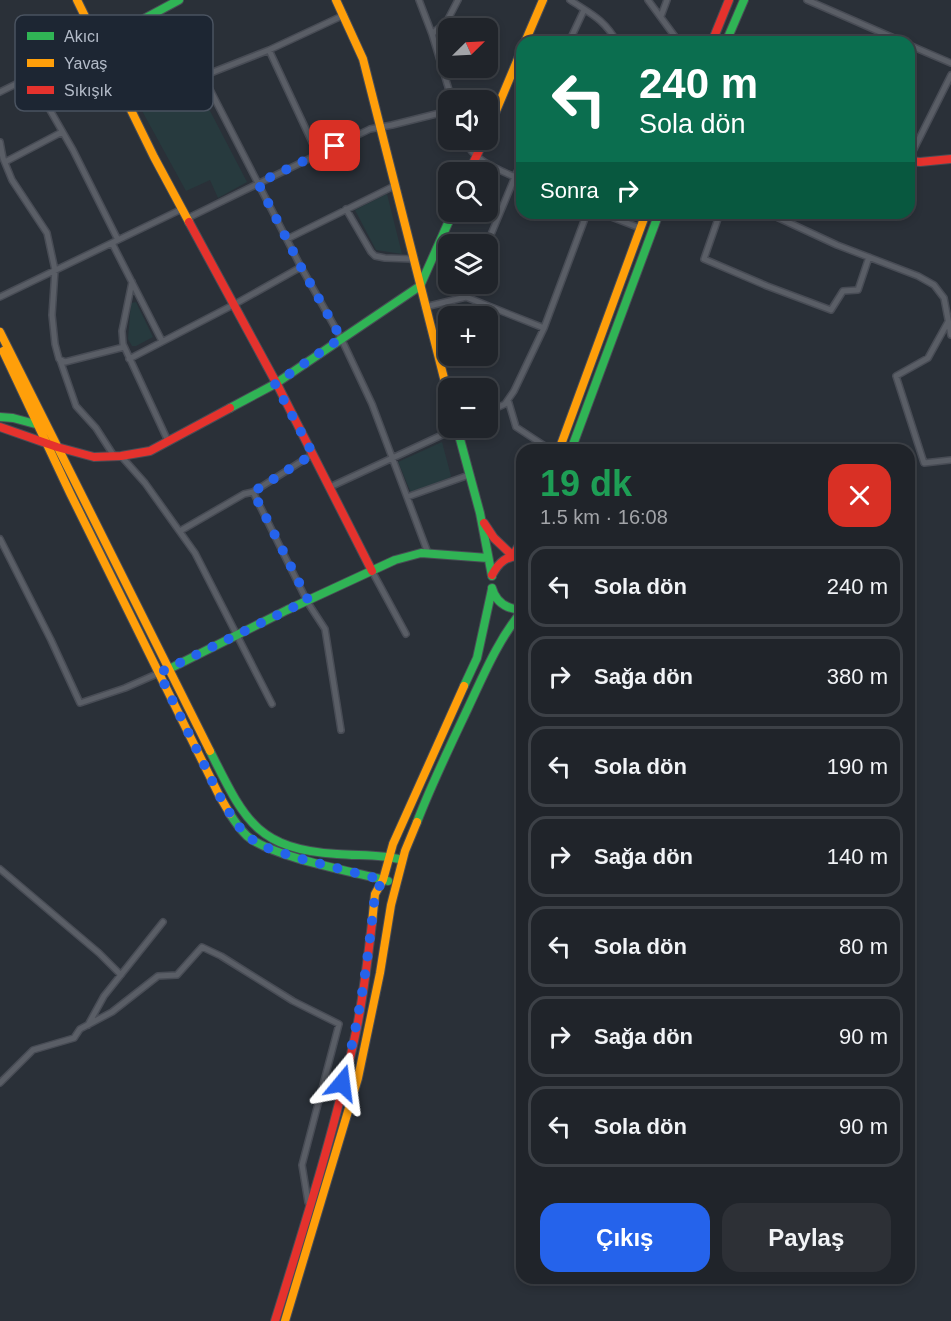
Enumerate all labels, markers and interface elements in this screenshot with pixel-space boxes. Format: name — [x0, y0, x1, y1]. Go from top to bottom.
legend — [15, 15, 213, 111]
north arrow — [438, 18, 498, 78]
map controls — [438, 18, 498, 438]
text: Akıcı — [64, 28, 100, 45]
text: Yavaş — [64, 55, 107, 72]
icon: left — [540, 60, 618, 138]
text: 240 m — [639, 60, 758, 107]
text: Sıkışık — [64, 82, 113, 99]
button: sound — [438, 90, 498, 150]
text: Sola dön — [639, 109, 746, 139]
pin — [309, 120, 360, 171]
icon: arrive — [318, 129, 351, 162]
button: search — [438, 162, 498, 222]
icon: right — [611, 174, 644, 207]
text: Sonra — [540, 178, 599, 203]
button: layers — [438, 234, 498, 294]
button: + — [438, 306, 498, 366]
button: − — [438, 378, 498, 438]
text: 19 dk — [540, 463, 632, 504]
button: close — [828, 464, 891, 527]
text: 1.5 km · 16:08 — [540, 506, 668, 528]
icon: left — [543, 570, 576, 603]
text: Sola dön — [594, 574, 687, 599]
text: 240 m — [827, 574, 888, 599]
icon: right — [543, 660, 576, 693]
text: Sağa dön — [594, 664, 693, 689]
text: 380 m — [827, 664, 888, 689]
icon: left — [543, 750, 576, 783]
text: Sola dön — [594, 754, 687, 779]
text: 190 m — [827, 754, 888, 779]
icon: right — [543, 840, 576, 873]
text: Sağa dön — [594, 844, 693, 869]
text: 140 m — [827, 844, 888, 869]
icon: left — [543, 930, 576, 963]
text: Sola dön — [594, 934, 687, 959]
text: 80 m — [839, 934, 888, 959]
icon: right — [543, 1020, 576, 1053]
text: Sağa dön — [594, 1024, 693, 1049]
text: 90 m — [839, 1024, 888, 1049]
position arrow — [310, 1051, 374, 1115]
icon: left — [543, 1110, 576, 1143]
text: Sola dön — [594, 1114, 687, 1139]
text: 90 m — [839, 1114, 888, 1139]
button: Çıkış — [540, 1203, 710, 1272]
button: Paylaş — [722, 1203, 891, 1272]

